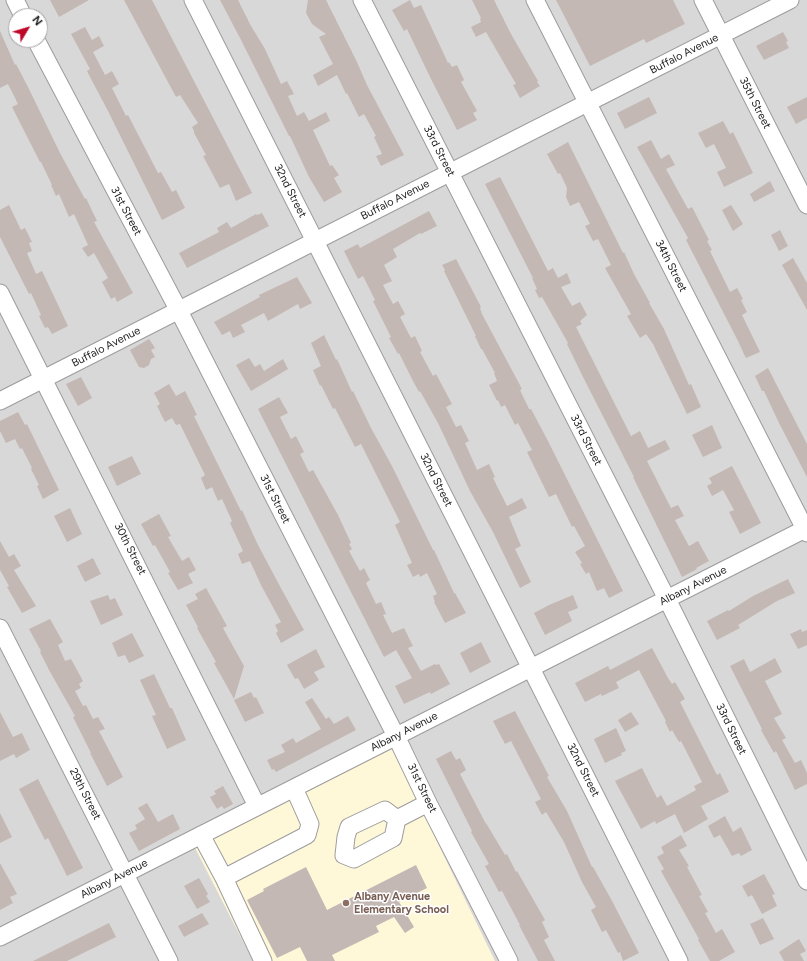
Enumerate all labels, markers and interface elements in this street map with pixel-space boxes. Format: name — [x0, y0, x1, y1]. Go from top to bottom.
north arrow — [8, 8, 48, 48]
text: N — [29, 14, 45, 28]
street label: Buffalo Avenue — [647, 31, 721, 77]
street label: 35th Street — [736, 75, 774, 131]
street label: 33rd Street — [420, 123, 458, 179]
street label: 32nd Street — [271, 162, 309, 220]
street label: Buffalo Avenue — [358, 177, 432, 223]
street label: 31st Street — [108, 184, 144, 238]
street label: 34th Street — [652, 238, 690, 294]
street label: Buffalo Avenue — [69, 324, 143, 370]
street label: 33rd Street — [567, 412, 605, 468]
street label: 32nd Street — [417, 451, 455, 509]
street label: 31st Street — [257, 472, 293, 526]
street label: 30th Street — [111, 521, 149, 577]
street label: Albany Avenue — [657, 563, 729, 609]
street label: 33rd Street — [713, 701, 749, 757]
street label: Albany Avenue — [368, 709, 440, 755]
street label: 32nd Street — [564, 741, 602, 799]
street label: 31st Street — [404, 761, 440, 815]
street label: 29th Street — [66, 766, 104, 822]
street label: Albany Avenue — [78, 856, 150, 902]
place label: Albany Avenue Elementary School — [354, 890, 449, 916]
marker: Albany Avenue Elementary School — [341, 898, 351, 908]

